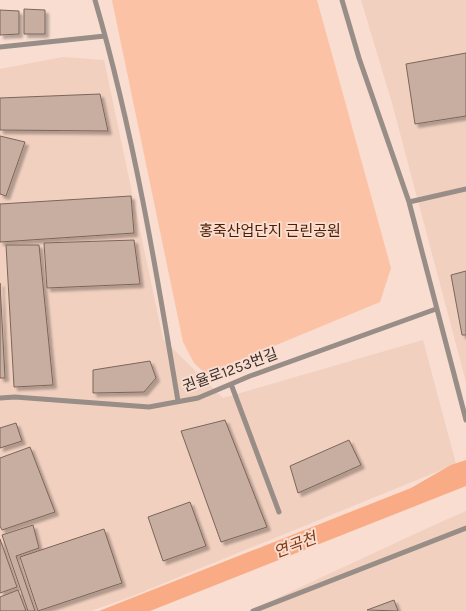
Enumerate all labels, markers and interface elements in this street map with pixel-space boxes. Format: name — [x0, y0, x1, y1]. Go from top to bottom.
park label: 홍죽산업단지 근린공원 — [199, 222, 341, 240]
street label: 권율로1253번길 — [180, 344, 280, 396]
water label: 연곡천 — [271, 527, 321, 562]

